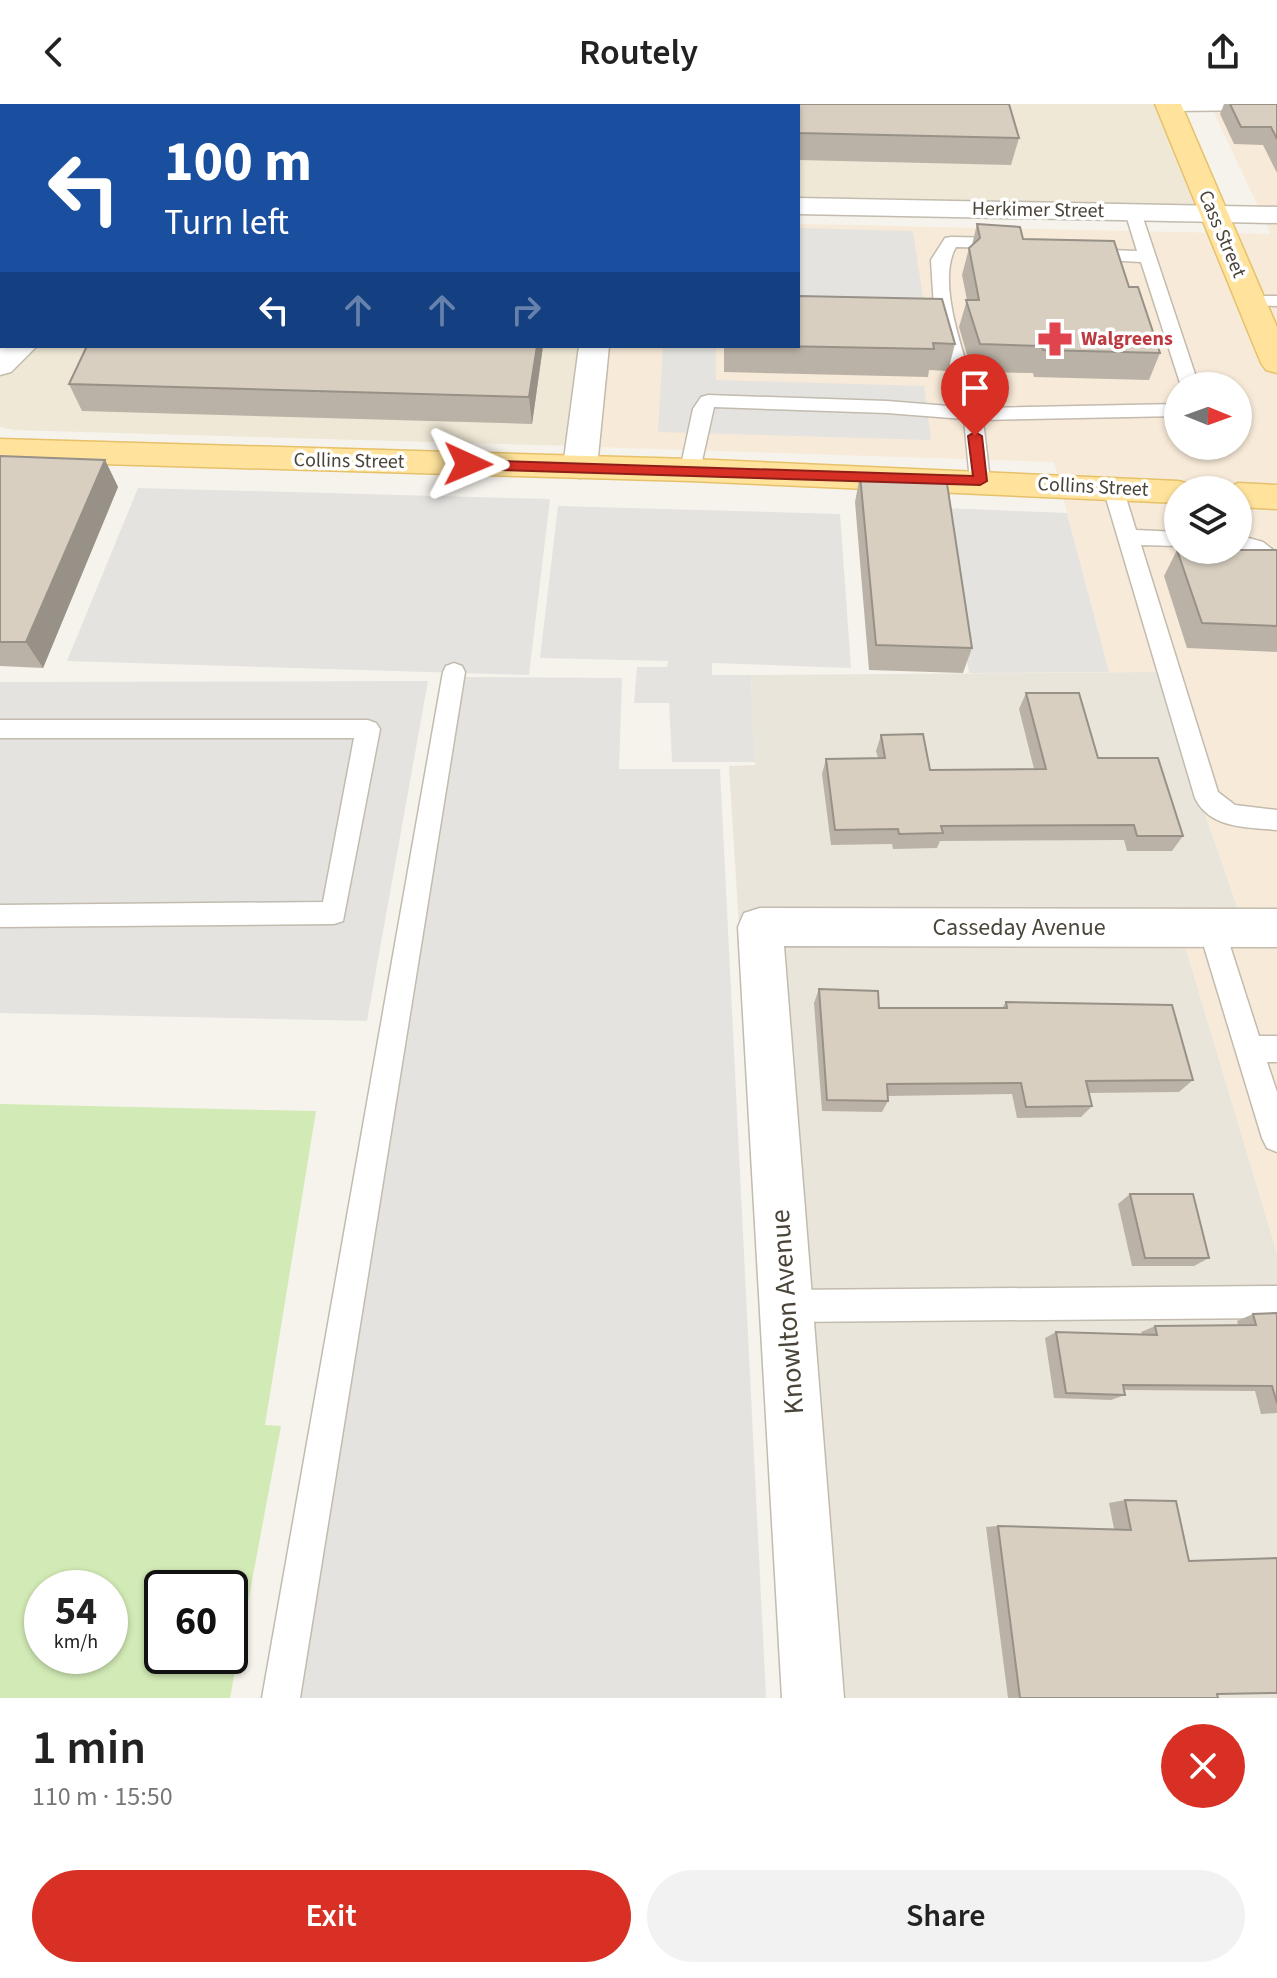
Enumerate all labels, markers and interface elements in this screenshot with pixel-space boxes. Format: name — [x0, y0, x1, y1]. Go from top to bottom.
text: Routely — [579, 27, 698, 78]
icon: back — [32, 30, 76, 74]
icon: share — [1201, 30, 1245, 74]
text: 100 m — [164, 123, 312, 202]
icon: left — [32, 136, 136, 240]
street label: Cass Street — [1191, 186, 1253, 282]
street label: Herkimer Street — [972, 195, 1105, 225]
text: Turn left — [164, 197, 289, 248]
icon: left — [252, 288, 296, 332]
icon: ahead — [336, 288, 380, 332]
icon: ahead — [420, 288, 464, 332]
icon: right — [504, 288, 548, 332]
pharmacy icon: Walgreens — [1036, 320, 1074, 358]
place label: Walgreens — [1081, 325, 1173, 353]
pin — [941, 354, 1009, 436]
icon: arrive — [953, 366, 997, 410]
north arrow — [1164, 372, 1252, 460]
map controls — [1164, 372, 1252, 564]
position arrow — [426, 422, 510, 506]
street label: Collins Street — [293, 446, 405, 476]
street label: Collins Street — [1037, 470, 1149, 504]
button: layers — [1164, 476, 1252, 564]
street label: Casseday Avenue — [932, 910, 1106, 945]
street label: Knowlton Avenue — [760, 1208, 814, 1416]
speed limit sign: 60 — [144, 1570, 248, 1674]
text: 54 — [55, 1583, 97, 1640]
text: km/h — [54, 1628, 98, 1656]
text: 1 min — [32, 1714, 146, 1782]
button: close — [1161, 1724, 1245, 1808]
text: 110 m · 15:50 — [32, 1778, 173, 1815]
button: Exit — [32, 1870, 631, 1962]
button: Share — [647, 1870, 1245, 1962]

